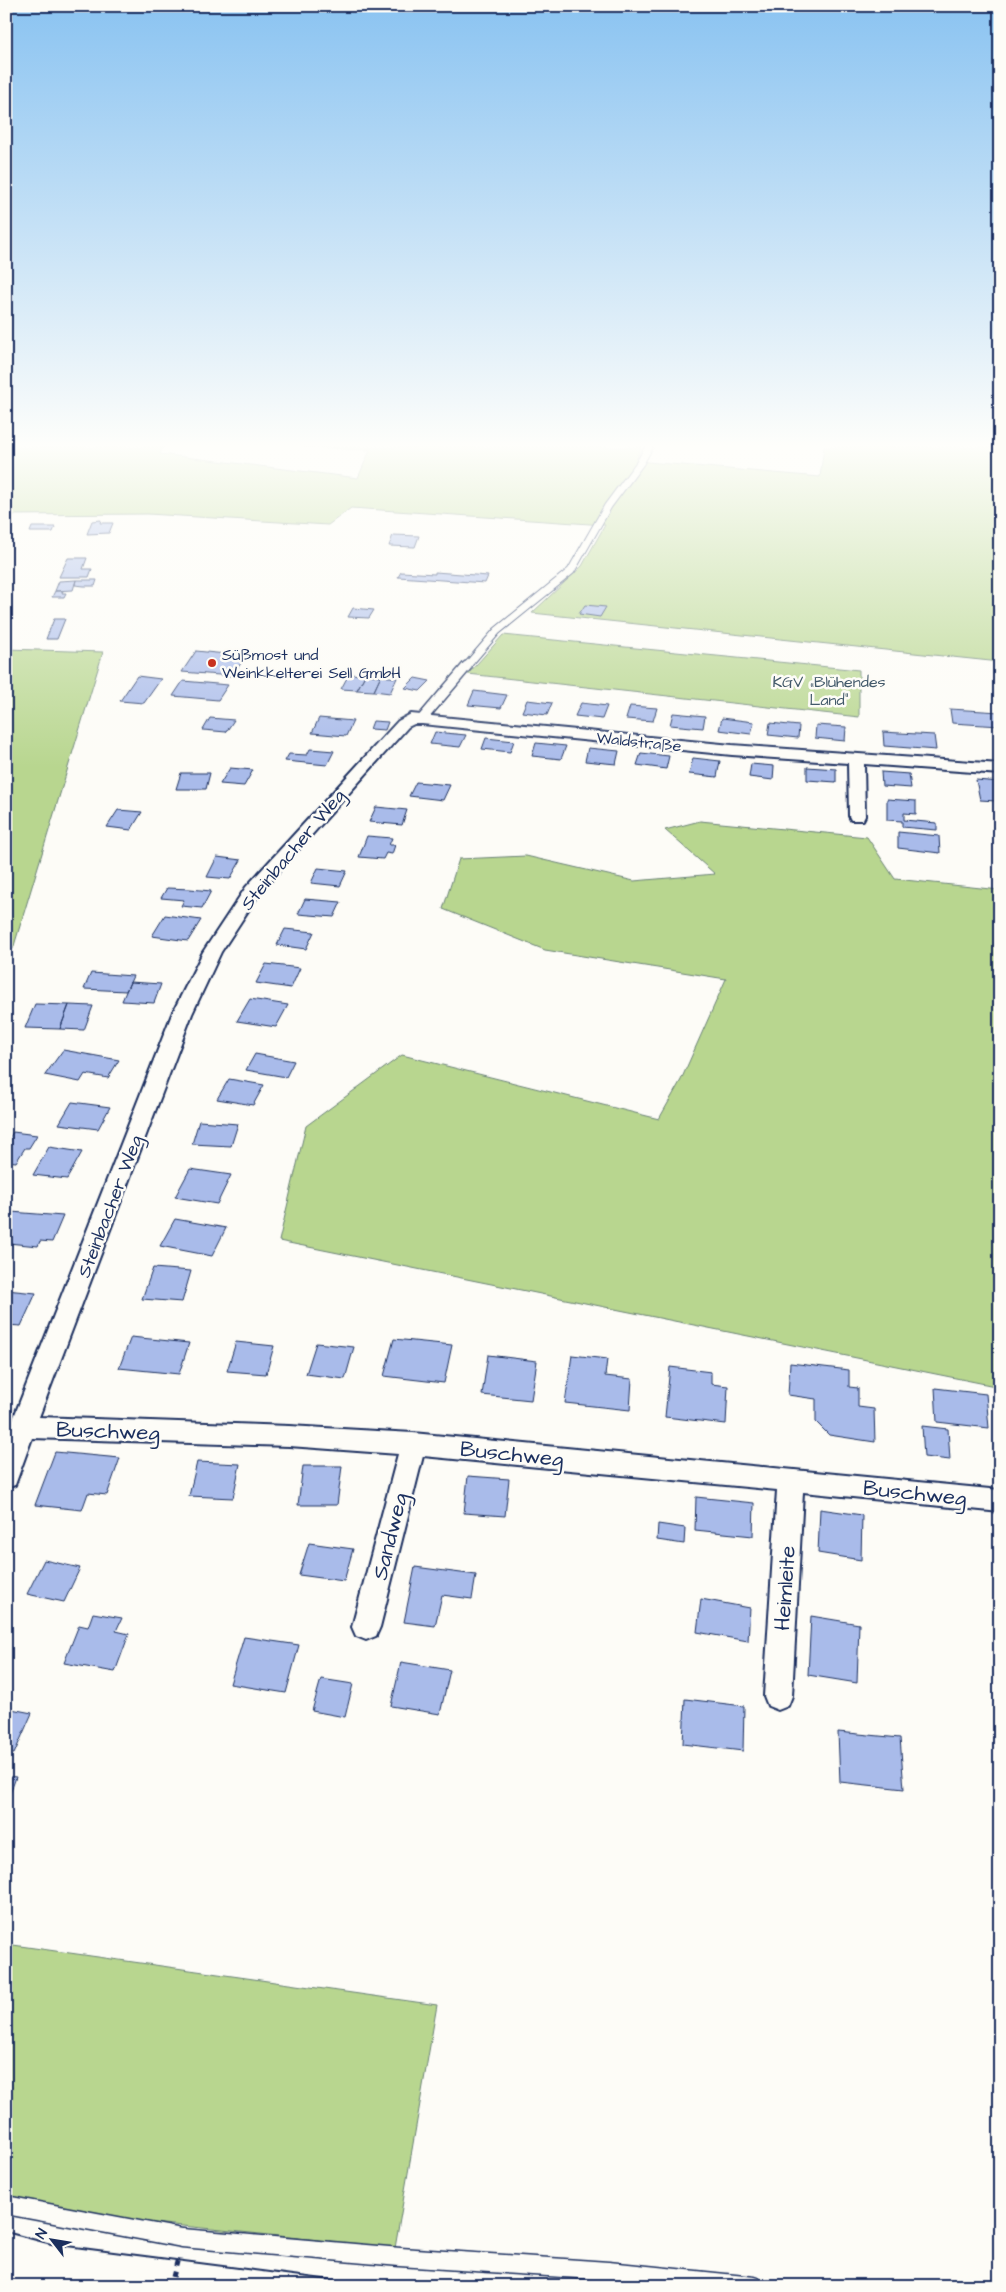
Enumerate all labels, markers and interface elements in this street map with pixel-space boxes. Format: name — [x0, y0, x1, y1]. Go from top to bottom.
place label: Süßmost und Weinkkelterei Sell GmbH — [222, 644, 401, 684]
marker: Süßmost und Weinkkelterei Sell GmbH — [206, 657, 218, 669]
park label: KGV „Blühendes Land“ — [772, 671, 886, 711]
street label: Waldstraße — [595, 727, 683, 757]
street label: Steinbacher Weg — [234, 783, 353, 917]
street label: Steinbacher Weg — [71, 1131, 151, 1282]
street label: Buschweg — [56, 1414, 160, 1450]
street label: Buschweg — [459, 1434, 565, 1476]
street label: Buschweg — [862, 1473, 968, 1515]
street label: Sandweg — [365, 1490, 417, 1583]
street label: Heimleite — [767, 1544, 804, 1632]
north arrow — [28, 2214, 78, 2264]
text: N — [31, 2225, 53, 2243]

